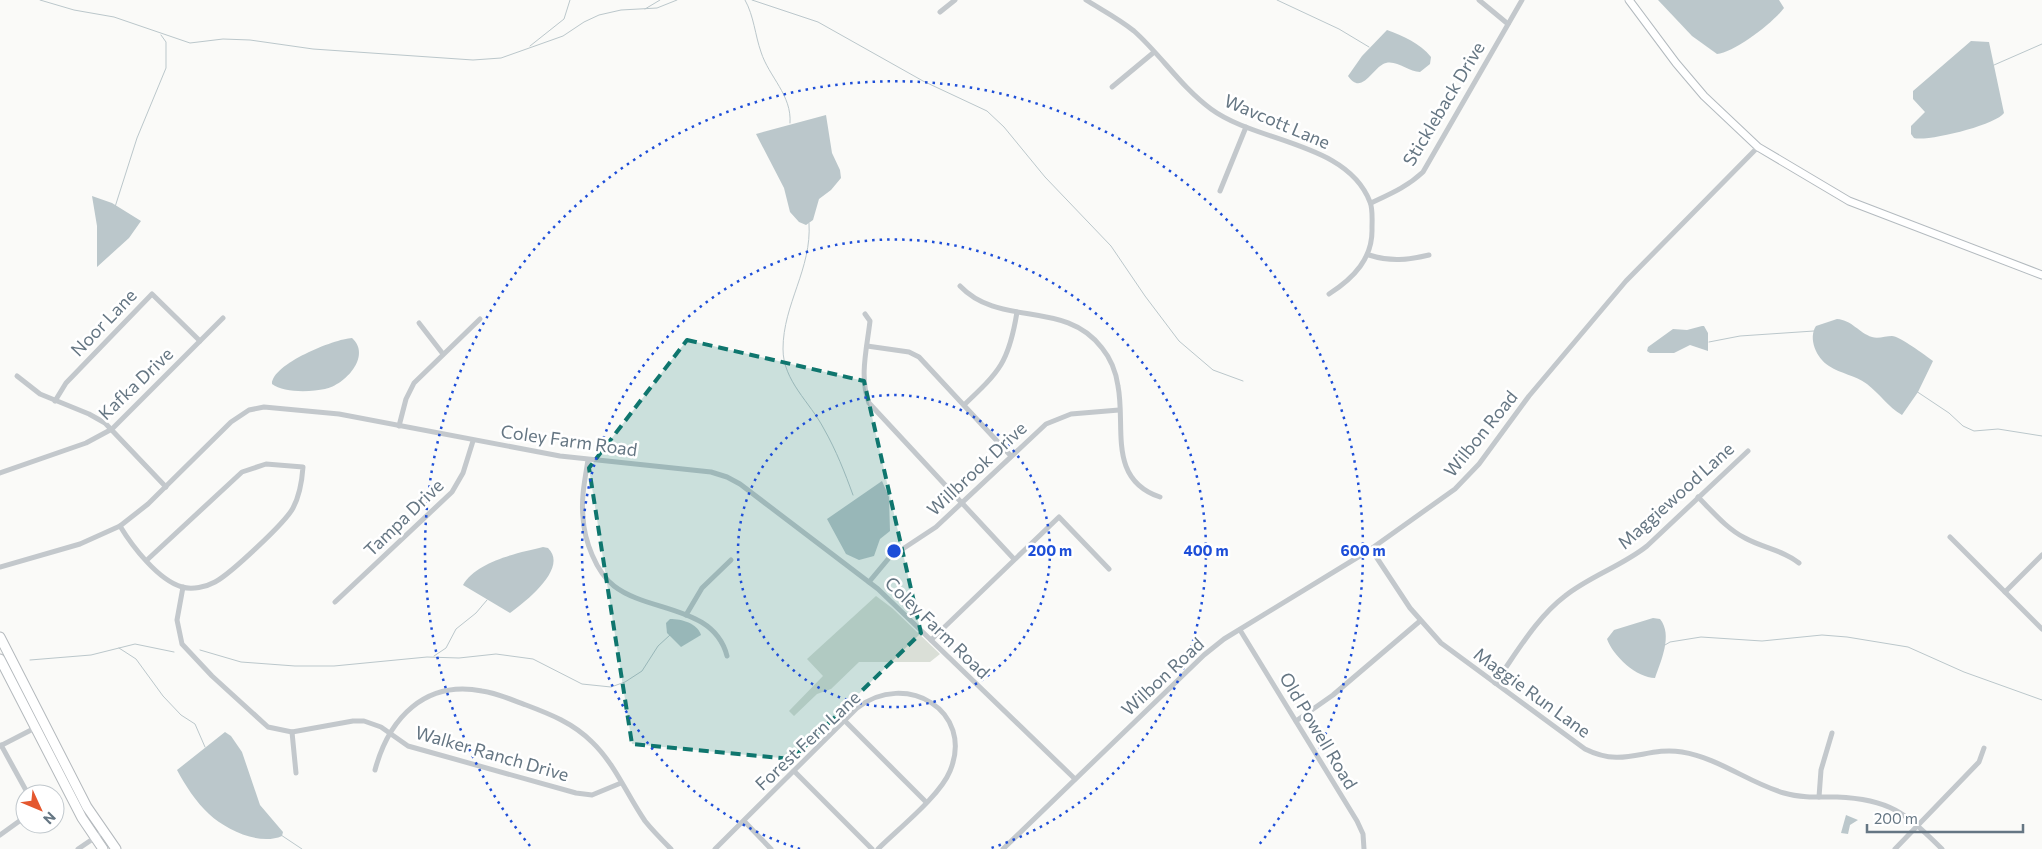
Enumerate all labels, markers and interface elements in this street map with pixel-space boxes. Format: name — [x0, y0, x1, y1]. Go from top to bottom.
street label: Stickleback Drive — [1397, 37, 1489, 169]
street label: Wavcott Lane — [1221, 89, 1334, 153]
street label: Noor Lane — [66, 284, 141, 361]
street label: Kafka Drive — [94, 342, 177, 424]
street label: Wilbon Road — [1439, 386, 1522, 481]
street label: Willbrook Drive — [922, 417, 1031, 520]
street label: Coley Farm Road — [500, 420, 639, 460]
street label: Maggiewood Lane — [1613, 437, 1738, 553]
street label: Tampa Drive — [359, 474, 448, 561]
text: 200 m — [1028, 541, 1072, 559]
text: 400 m — [1183, 541, 1229, 559]
text: 600 m — [1340, 541, 1386, 559]
centre of rings — [885, 542, 903, 560]
street label: Coley Farm Road — [881, 572, 995, 683]
street label: Wilbon Road — [1117, 632, 1208, 720]
street label: Maggie Run Lane — [1470, 642, 1595, 742]
street label: Old Powell Road — [1275, 668, 1362, 793]
street label: Forest Fern Lane — [750, 686, 865, 795]
street label: Walker Ranch Drive — [413, 721, 572, 785]
north arrow — [15, 784, 65, 834]
scale bar — [1867, 802, 2023, 834]
text: N — [40, 809, 59, 828]
text: 200 m — [1874, 809, 1918, 827]

